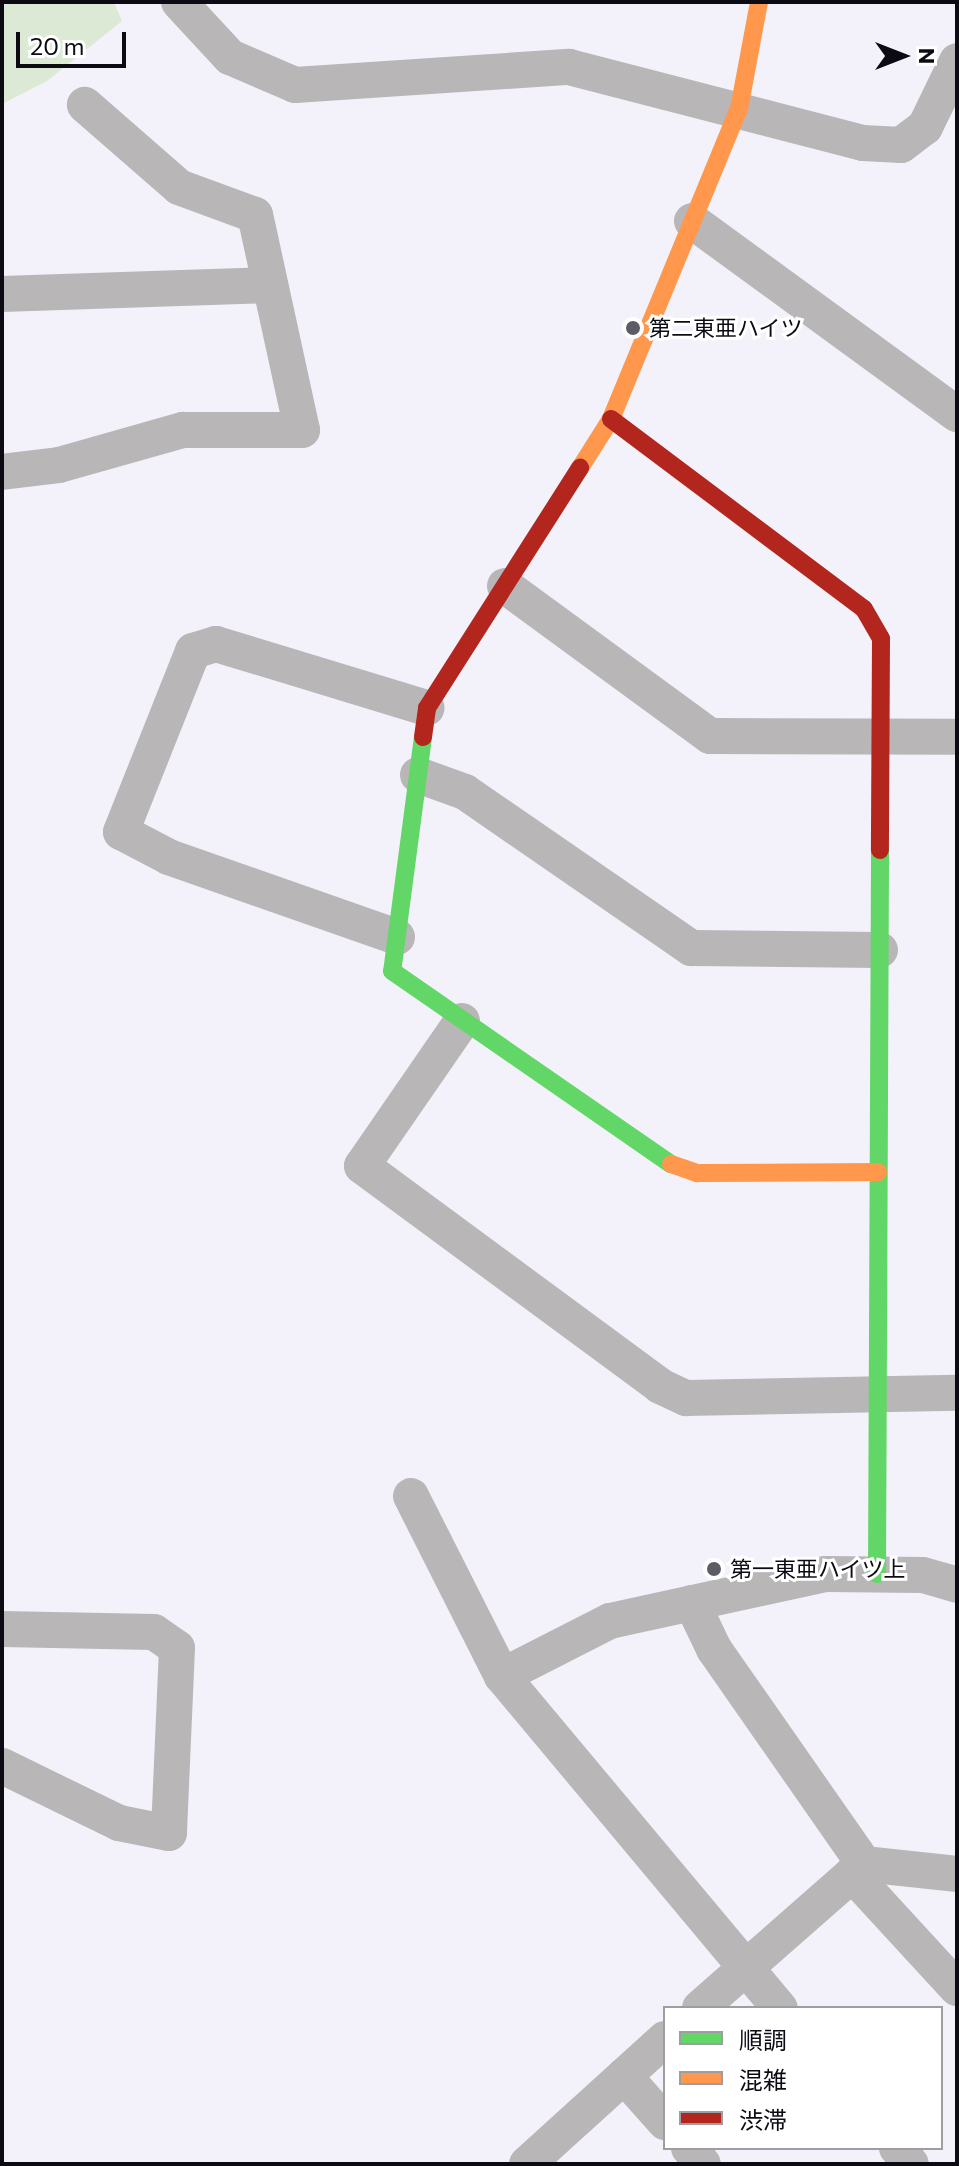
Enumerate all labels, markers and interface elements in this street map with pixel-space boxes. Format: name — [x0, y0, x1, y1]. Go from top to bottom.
scale bar — [20, 16, 130, 66]
north arrow — [863, 16, 943, 96]
text: 20 m — [30, 31, 84, 60]
text: N — [914, 48, 941, 64]
place label: 第二東亜ハイツ — [649, 315, 803, 341]
marker: 第二東亜ハイツ — [624, 319, 642, 337]
place label: 第一東亜ハイツ上 — [730, 1556, 906, 1582]
marker: 第一東亜ハイツ上 — [705, 1560, 723, 1578]
legend — [663, 2006, 943, 2150]
text: 順調 — [739, 2025, 787, 2054]
text: 混雑 — [739, 2065, 787, 2094]
text: 渋滞 — [739, 2105, 787, 2134]

